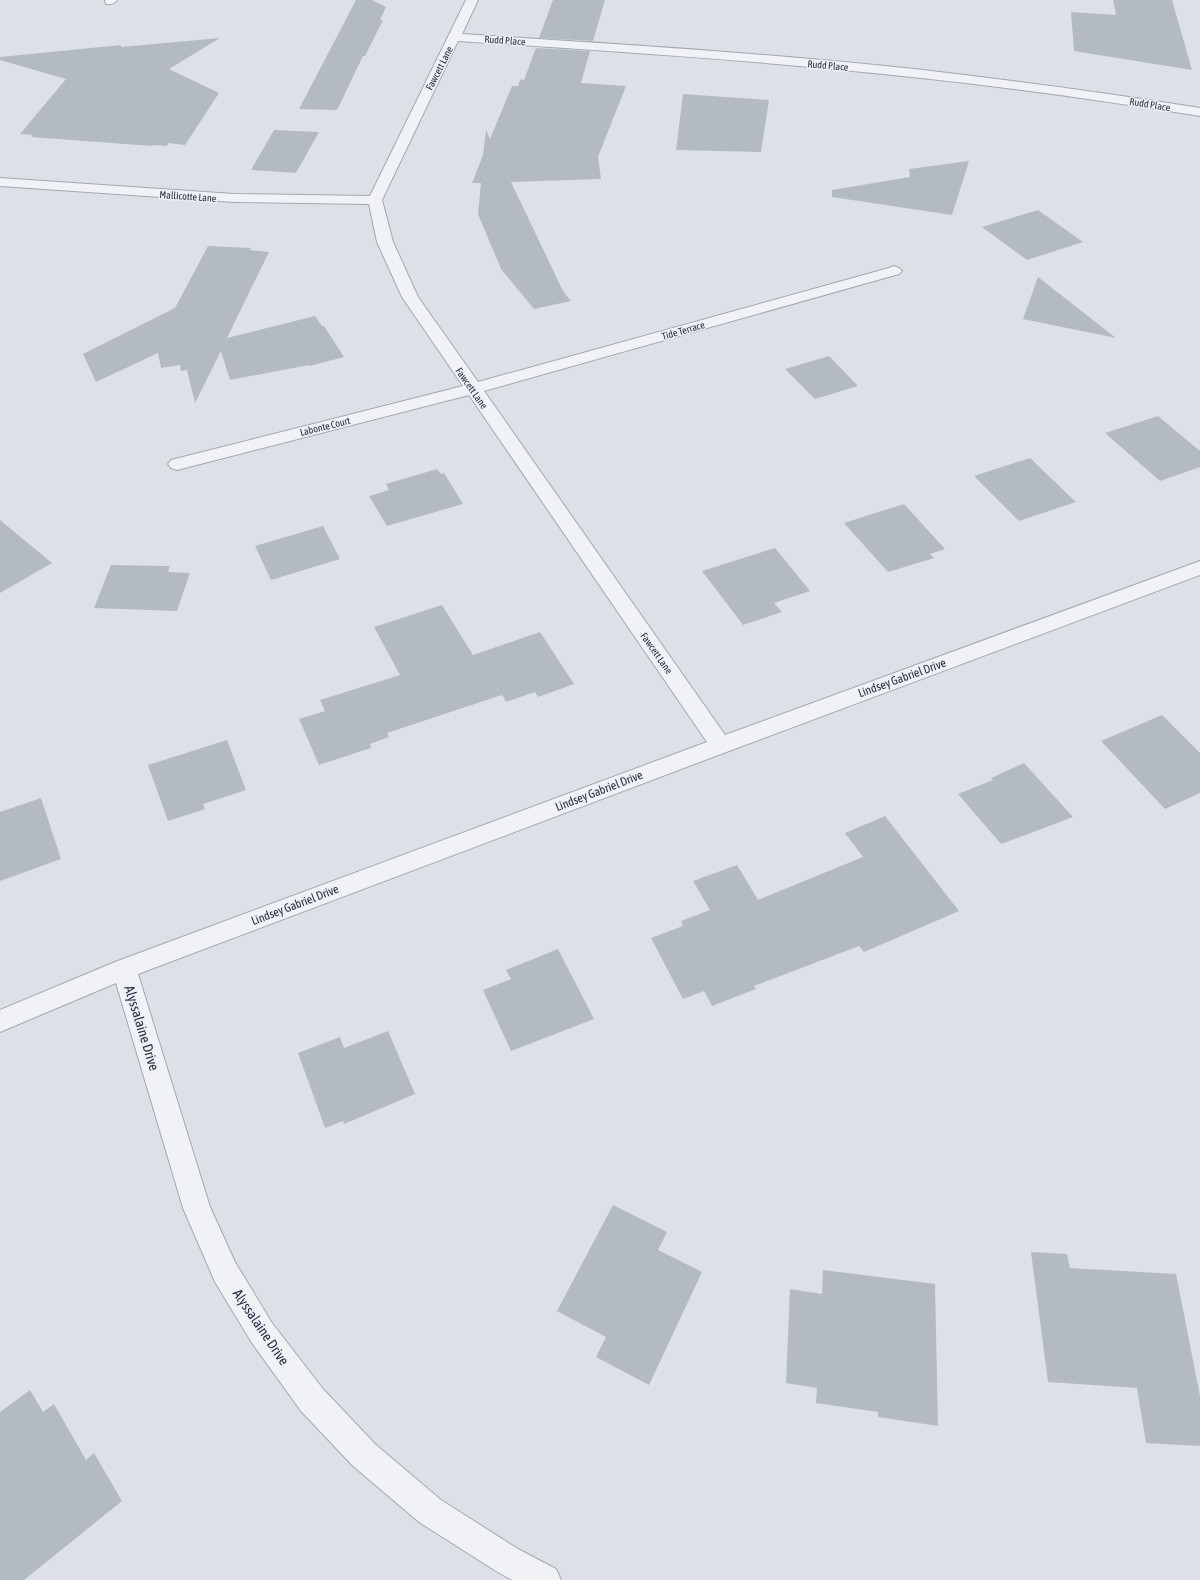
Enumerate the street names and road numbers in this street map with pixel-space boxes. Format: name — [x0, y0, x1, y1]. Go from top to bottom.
street label: Rudd Place — [484, 34, 526, 47]
street label: Fawcett Lane — [424, 44, 455, 92]
street label: Rudd Place — [807, 58, 849, 73]
street label: Rudd Place — [1129, 96, 1172, 113]
street label: Mallicotte Lane — [159, 189, 217, 204]
street label: Tide Terrace — [660, 319, 706, 342]
street label: Fawcett Lane — [453, 366, 490, 411]
street label: Labonte Court — [299, 415, 351, 438]
street label: Fawcett Lane — [638, 631, 675, 676]
street label: Lindsey Gabriel Drive — [856, 656, 948, 700]
street label: Lindsey Gabriel Drive — [553, 768, 645, 814]
street label: Lindsey Gabriel Drive — [249, 882, 341, 928]
street label: Alyssalaine Drive — [121, 983, 163, 1073]
street label: Alyssalaine Drive — [230, 1286, 292, 1368]

